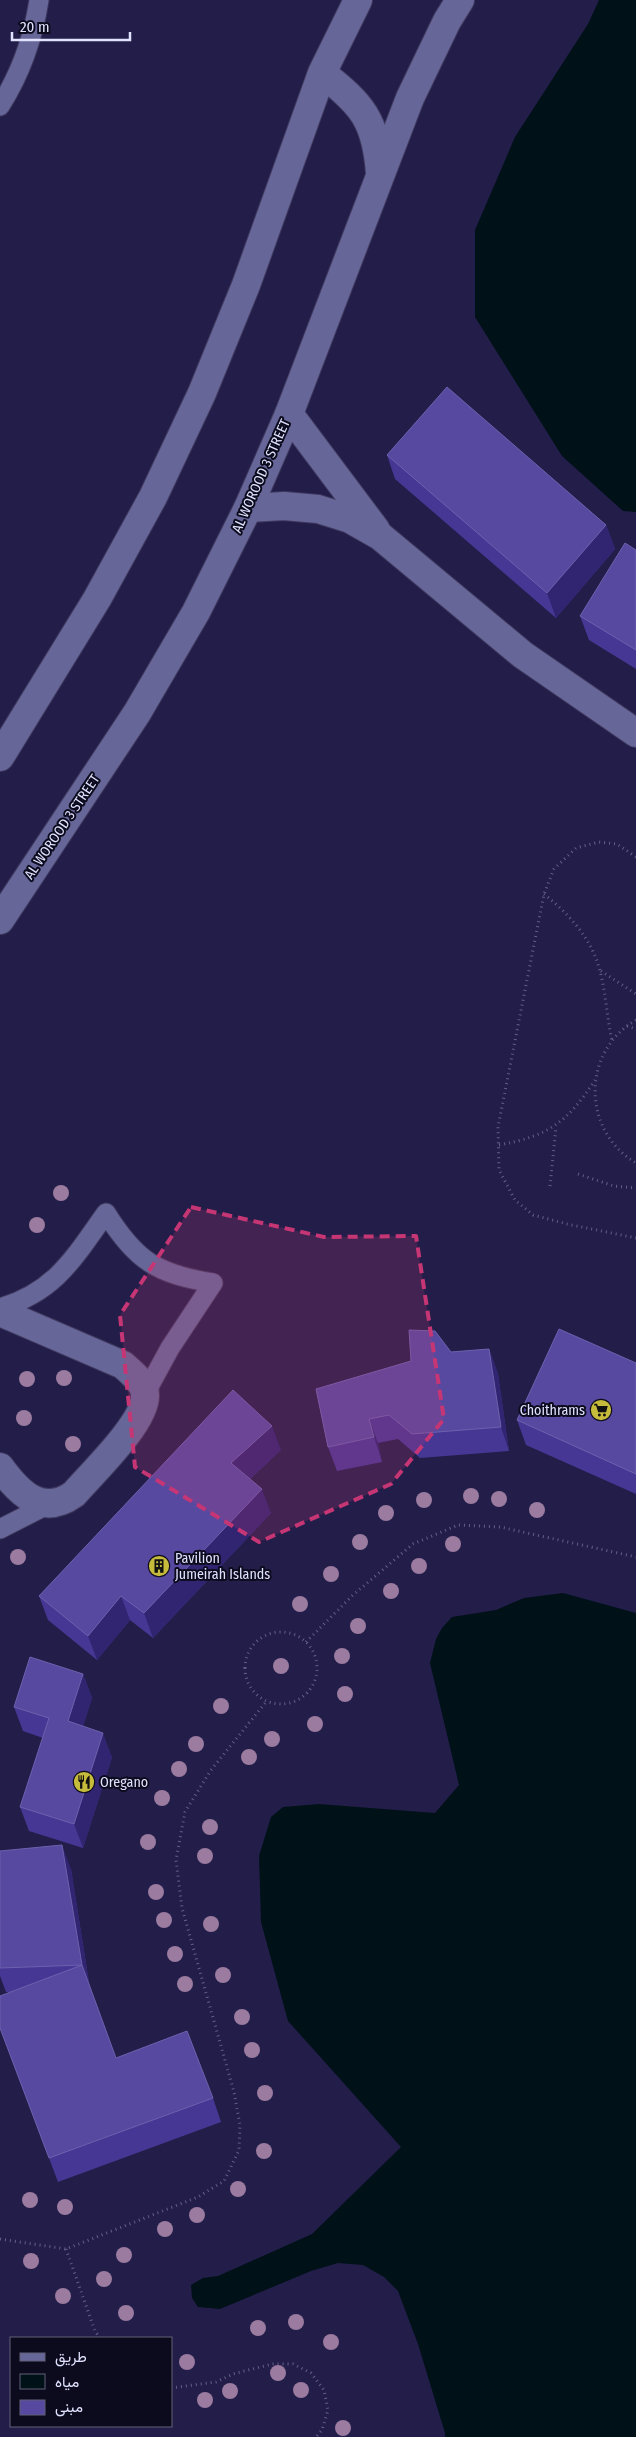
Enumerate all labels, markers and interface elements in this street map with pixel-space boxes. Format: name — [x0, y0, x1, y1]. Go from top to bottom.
scale bar — [12, 10, 130, 42]
text: 20 m — [20, 18, 50, 36]
street label: AL WOROOD 3 STREET — [228, 416, 294, 535]
street label: AL WOROOD 3 STREET — [21, 771, 104, 883]
supermarket icon: Choithrams — [589, 1398, 613, 1422]
place label: Choithrams — [520, 1402, 585, 1419]
place label: Pavilion Jumeirah Islands — [175, 1550, 270, 1583]
building icon: Pavilion Jumeirah Islands — [147, 1554, 171, 1578]
restaurant icon: Oregano — [72, 1770, 96, 1794]
place label: Oregano — [100, 1774, 148, 1791]
legend — [10, 2337, 172, 2427]
text: طريق — [55, 2348, 87, 2367]
text: مياه — [55, 2373, 79, 2391]
text: مبنى — [55, 2398, 83, 2417]

